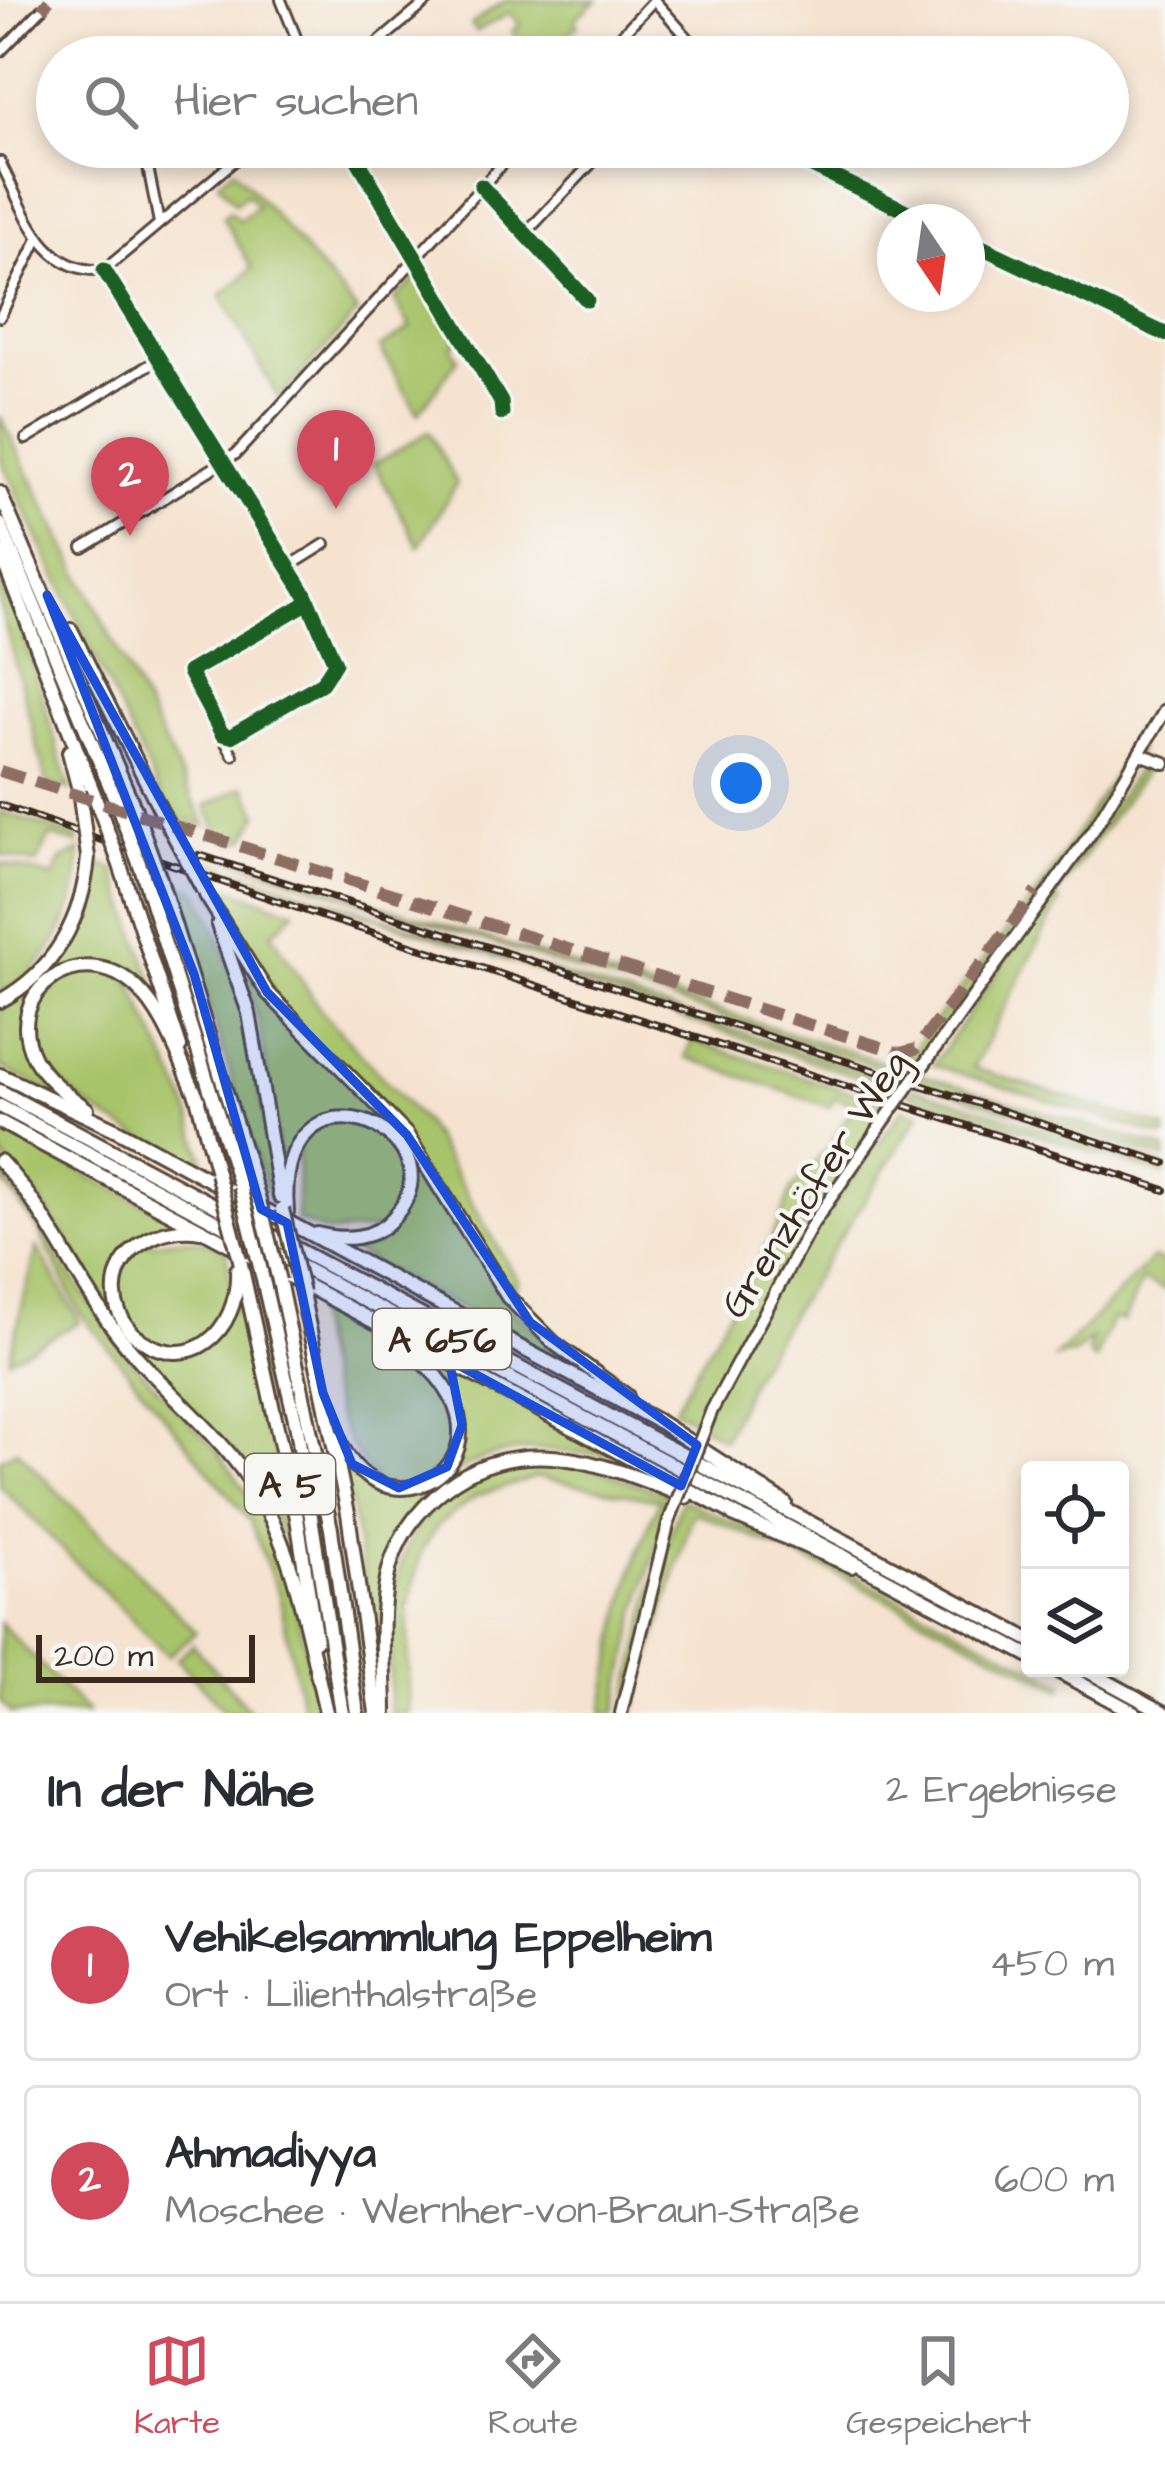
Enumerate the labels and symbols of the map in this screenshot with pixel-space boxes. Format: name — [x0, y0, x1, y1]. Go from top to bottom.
north arrow — [877, 204, 985, 312]
pin: 1 — [297, 410, 375, 509]
pin: 2 — [91, 437, 169, 536]
your location — [711, 753, 771, 813]
street label: Grenzhöfer Weg — [709, 1040, 922, 1329]
road number: A 656 — [373, 1309, 511, 1369]
road number: A 5 — [245, 1454, 335, 1514]
scale bar — [36, 1629, 255, 1682]

